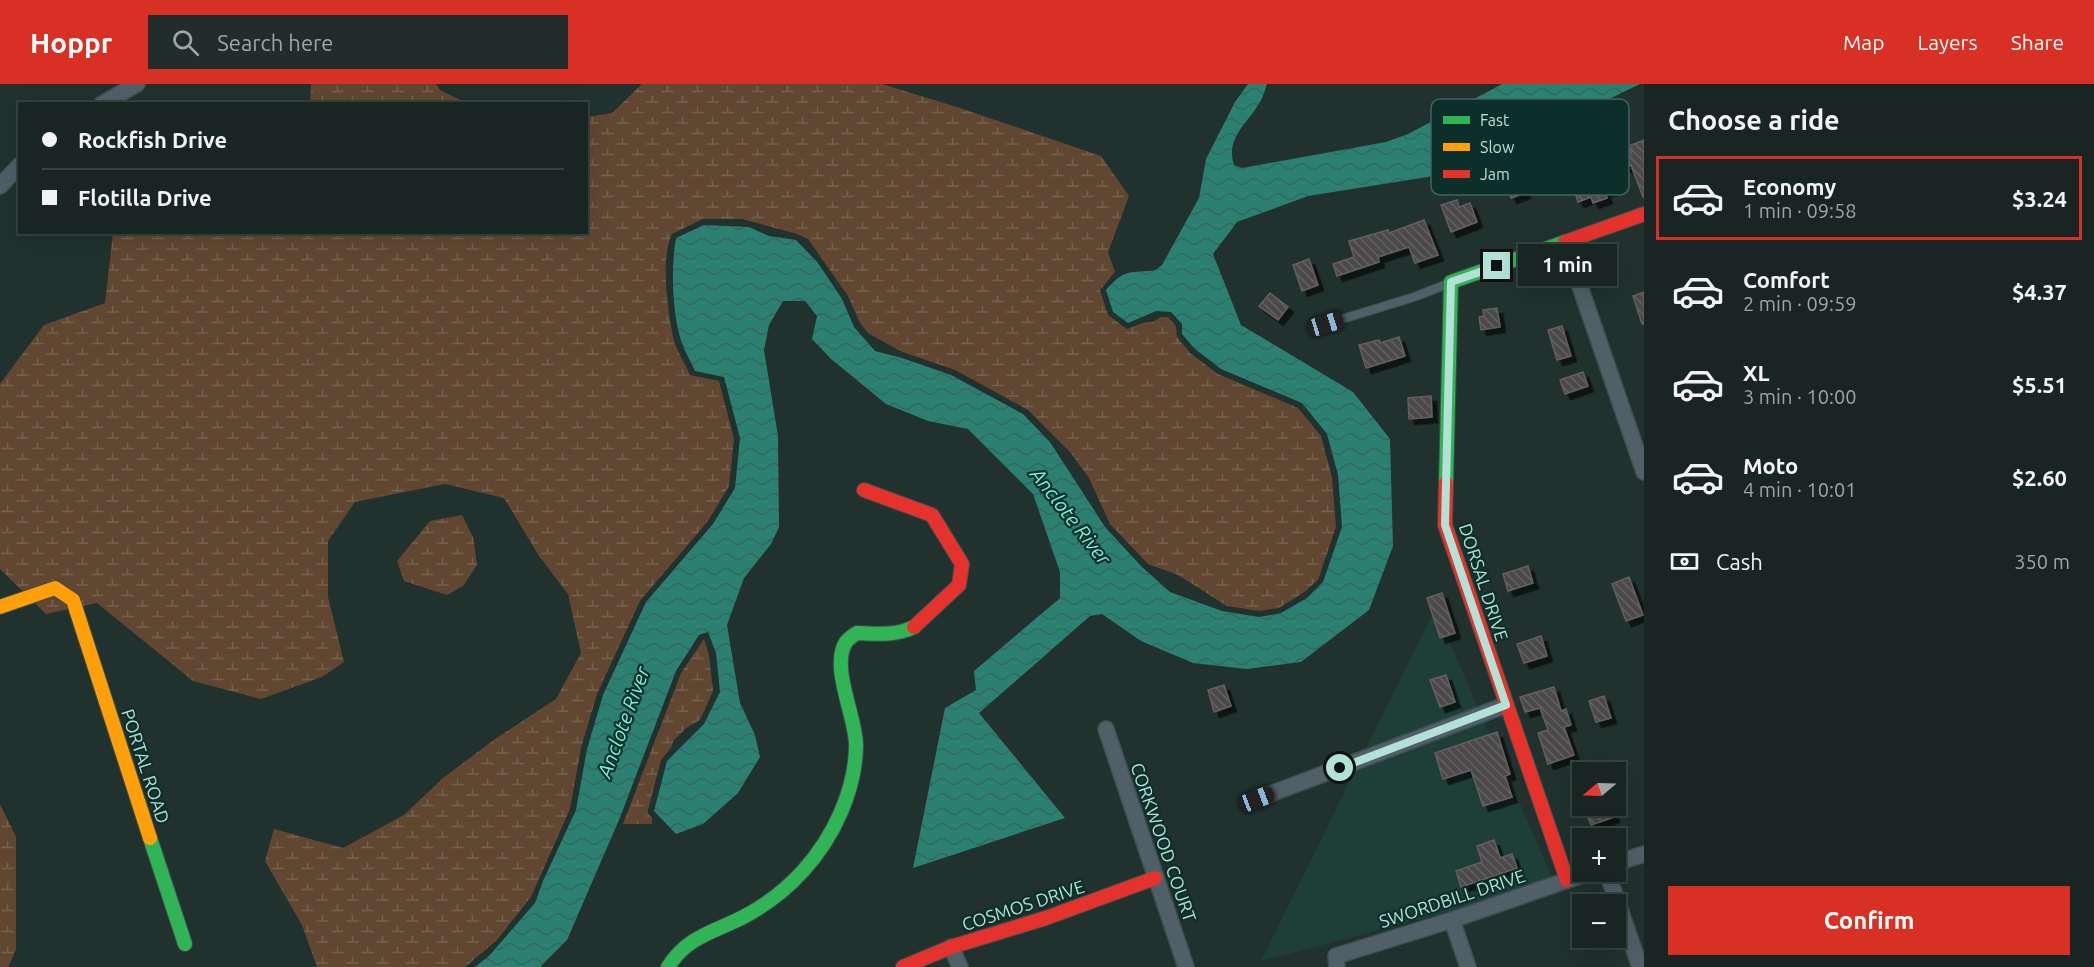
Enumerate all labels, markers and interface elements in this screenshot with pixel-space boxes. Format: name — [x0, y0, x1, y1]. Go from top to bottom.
search box — [148, 15, 568, 69]
icon: search — [169, 26, 202, 59]
text: Hoppr — [30, 27, 112, 58]
text: Search here — [217, 30, 334, 55]
text: Map — [1843, 30, 1884, 54]
text: Layers — [1917, 30, 1978, 54]
text: Share — [2011, 30, 2064, 54]
legend — [1431, 99, 1629, 195]
text: Choose a ride — [1668, 105, 1840, 135]
text: Fast — [1480, 111, 1510, 129]
text: Rockfish Drive — [78, 127, 227, 152]
text: Slow — [1480, 138, 1515, 156]
text: Jam — [1480, 165, 1510, 183]
icon: car — [1671, 171, 1725, 225]
text: Economy — [1743, 174, 1836, 199]
text: Flotilla Drive — [78, 185, 212, 210]
text: $3.24 — [2012, 186, 2067, 211]
text: 1 min · 09:58 — [1743, 199, 1857, 222]
callout: 1 min — [1518, 245, 1617, 287]
route end — [1483, 252, 1510, 279]
text: 1 min — [1542, 253, 1593, 276]
icon: car — [1671, 264, 1725, 318]
text: Comfort — [1743, 267, 1830, 292]
text: $4.37 — [2012, 279, 2067, 304]
text: 2 min · 09:59 — [1743, 292, 1857, 315]
car — [1306, 310, 1346, 338]
icon: car — [1671, 357, 1725, 411]
text: XL — [1743, 360, 1770, 385]
text: $5.51 — [2012, 372, 2067, 397]
text: 3 min · 10:00 — [1743, 385, 1857, 408]
icon: car — [1671, 450, 1725, 504]
text: Moto — [1743, 453, 1798, 478]
water label: Anclote River — [1025, 462, 1117, 570]
text: $2.60 — [2012, 465, 2067, 490]
text: 4 min · 10:01 — [1743, 478, 1857, 501]
street label: DORSAL DRIVE — [1456, 521, 1512, 643]
icon: cash — [1668, 545, 1701, 578]
text: Cash — [1716, 549, 1763, 574]
text: 350 m — [2014, 550, 2070, 573]
water label: Anclote River — [592, 662, 654, 782]
street label: PORTAL ROAD — [118, 706, 174, 826]
route start — [1326, 754, 1353, 781]
street label: CORKWOOD COURT — [1127, 760, 1201, 924]
north arrow — [1572, 762, 1626, 816]
map controls — [1572, 762, 1626, 948]
car — [1237, 784, 1277, 814]
button: + — [1572, 828, 1626, 882]
street label: SWORDBILL DRIVE — [1376, 865, 1528, 931]
street label: COSMOS DRIVE — [959, 876, 1087, 934]
button: Confirm — [1668, 886, 2070, 955]
button: − — [1572, 894, 1626, 948]

